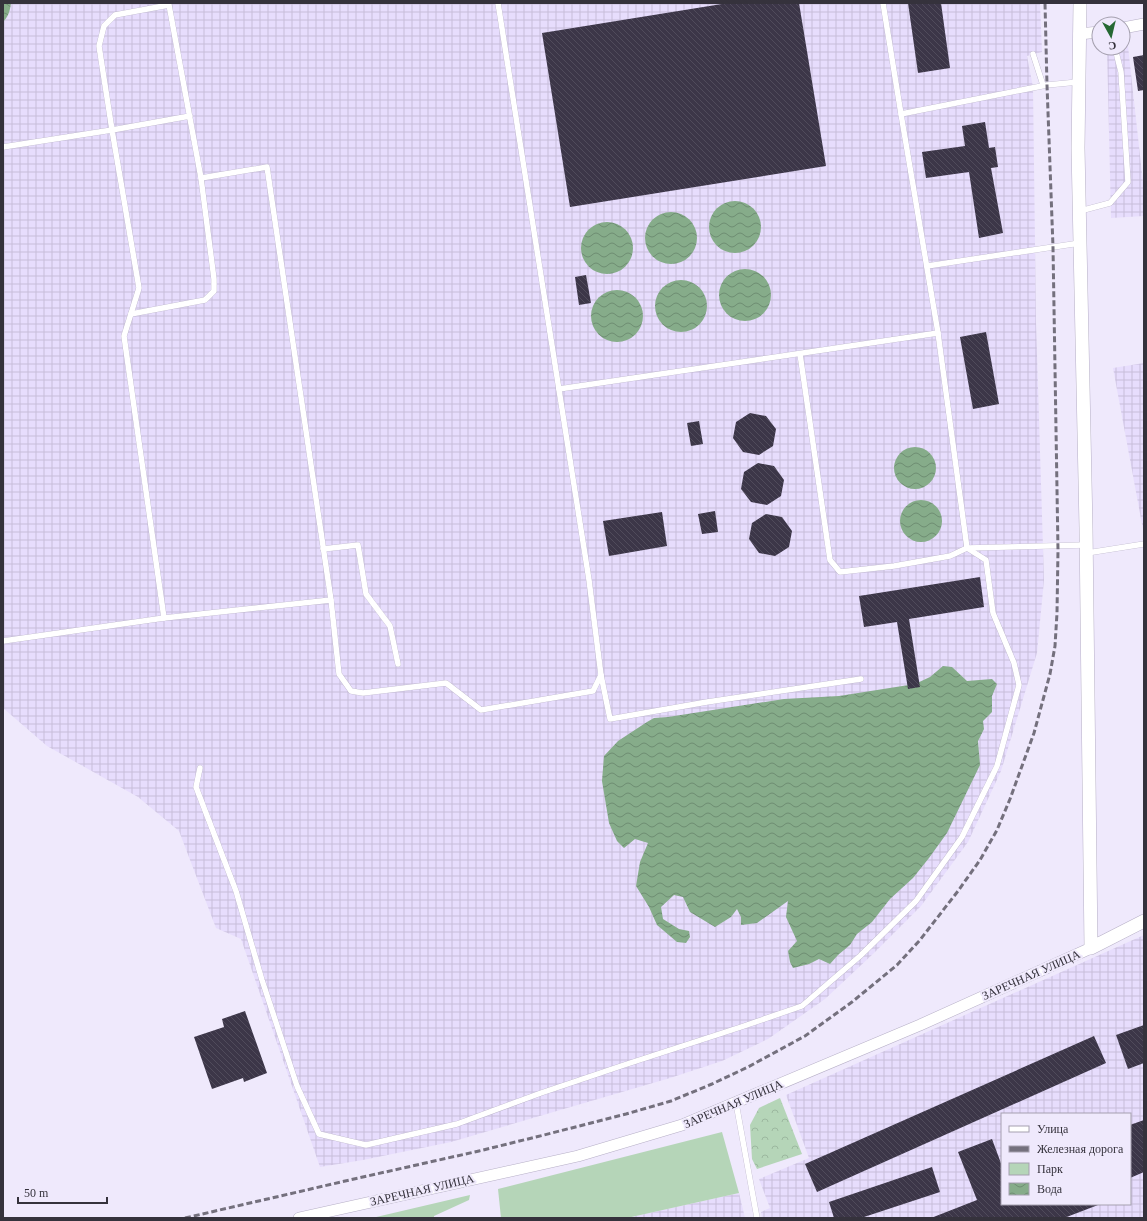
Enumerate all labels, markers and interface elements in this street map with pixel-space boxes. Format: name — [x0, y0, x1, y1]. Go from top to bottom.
north arrow — [1091, 16, 1131, 56]
text: С — [1108, 39, 1117, 52]
street label: ЗАРЕЧНАЯ УЛИЦА — [980, 947, 1083, 1003]
street label: ЗАРЕЧНАЯ УЛИЦА — [681, 1077, 785, 1131]
legend — [1001, 1113, 1131, 1205]
text: Улица — [1037, 1122, 1069, 1136]
text: Железная дорога — [1037, 1142, 1124, 1156]
text: Парк — [1037, 1162, 1063, 1176]
street label: ЗАРЕЧНАЯ УЛИЦА — [369, 1171, 476, 1209]
scale bar — [18, 1179, 107, 1205]
text: Вода — [1037, 1182, 1063, 1196]
text: 50 m — [24, 1186, 49, 1200]

